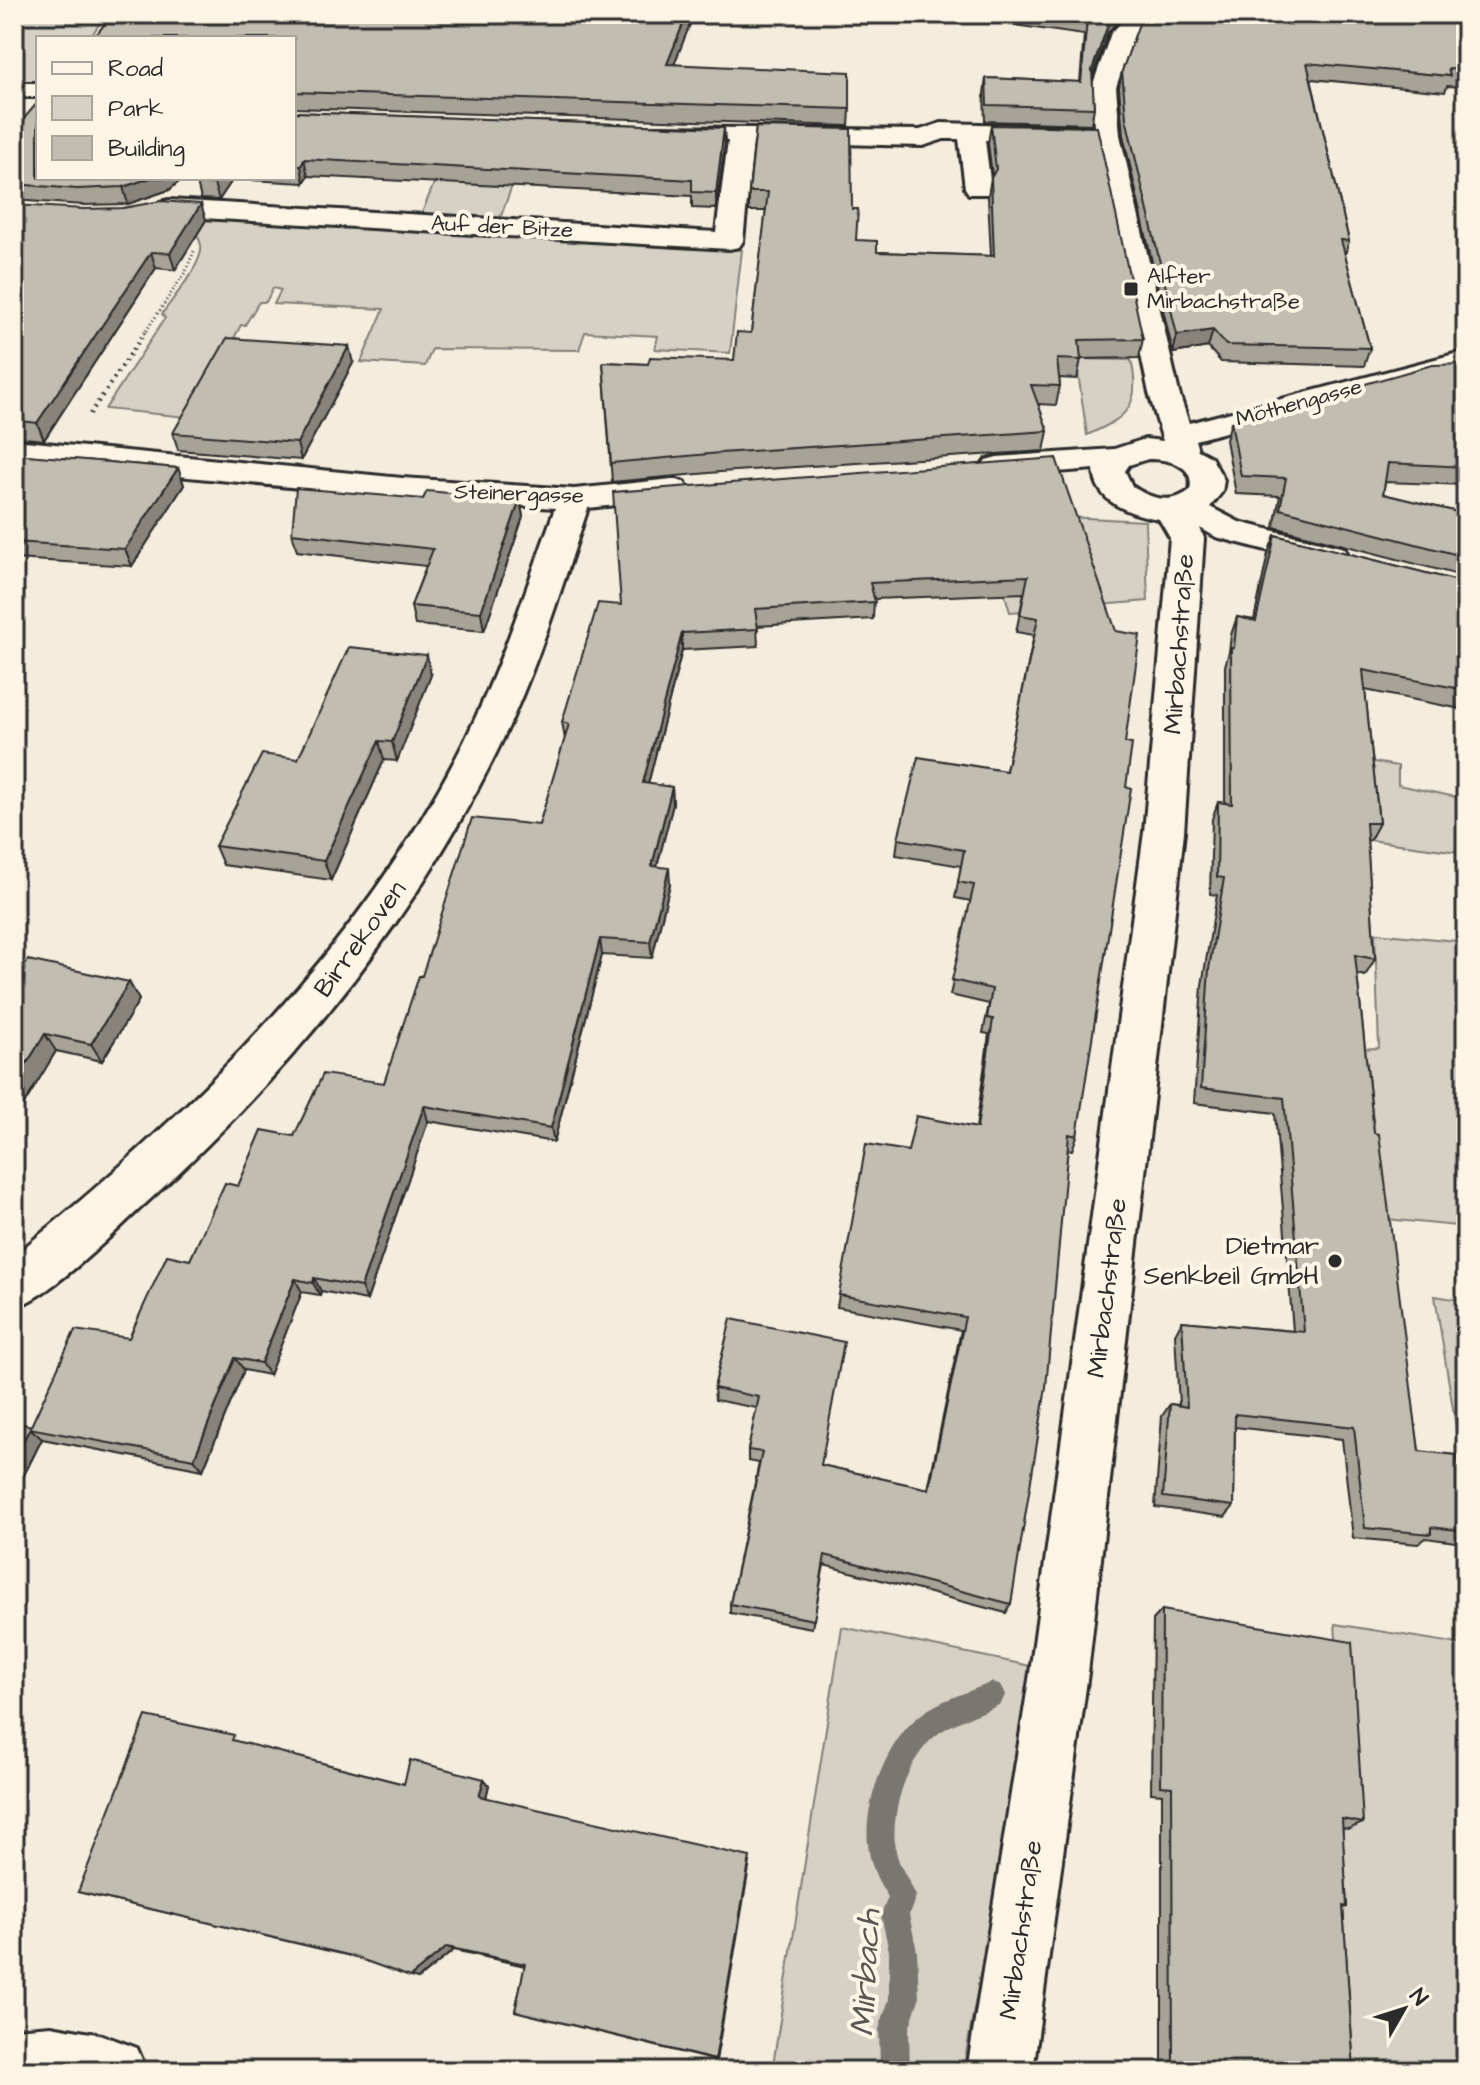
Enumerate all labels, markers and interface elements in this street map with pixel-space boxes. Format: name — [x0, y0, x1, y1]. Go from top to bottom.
legend — [36, 36, 296, 180]
text: Road — [108, 52, 163, 86]
text: Park — [108, 92, 164, 126]
text: Building — [108, 132, 185, 167]
street label: Auf der Bitze — [430, 208, 574, 246]
place label: Alfter Mirbachstraße — [1147, 261, 1300, 317]
marker: Alfter Mirbachstraße — [1122, 280, 1140, 298]
street label: Möthengasse — [1232, 371, 1366, 436]
street label: Steinergasse — [454, 476, 585, 513]
street label: Mirbachstraße — [1155, 553, 1203, 735]
street label: Birrekoven — [305, 873, 415, 1005]
street label: Mirbachstraße — [1078, 1196, 1136, 1380]
place label: Dietmar Senkbeil GmbH — [1144, 1228, 1319, 1294]
marker: Dietmar Senkbeil GmbH — [1326, 1252, 1344, 1270]
street label: Mirbachstraße — [991, 1838, 1051, 2022]
water label: Mirbach — [839, 1907, 893, 2038]
north arrow — [1364, 1969, 1444, 2049]
text: N — [1402, 1982, 1435, 2013]

